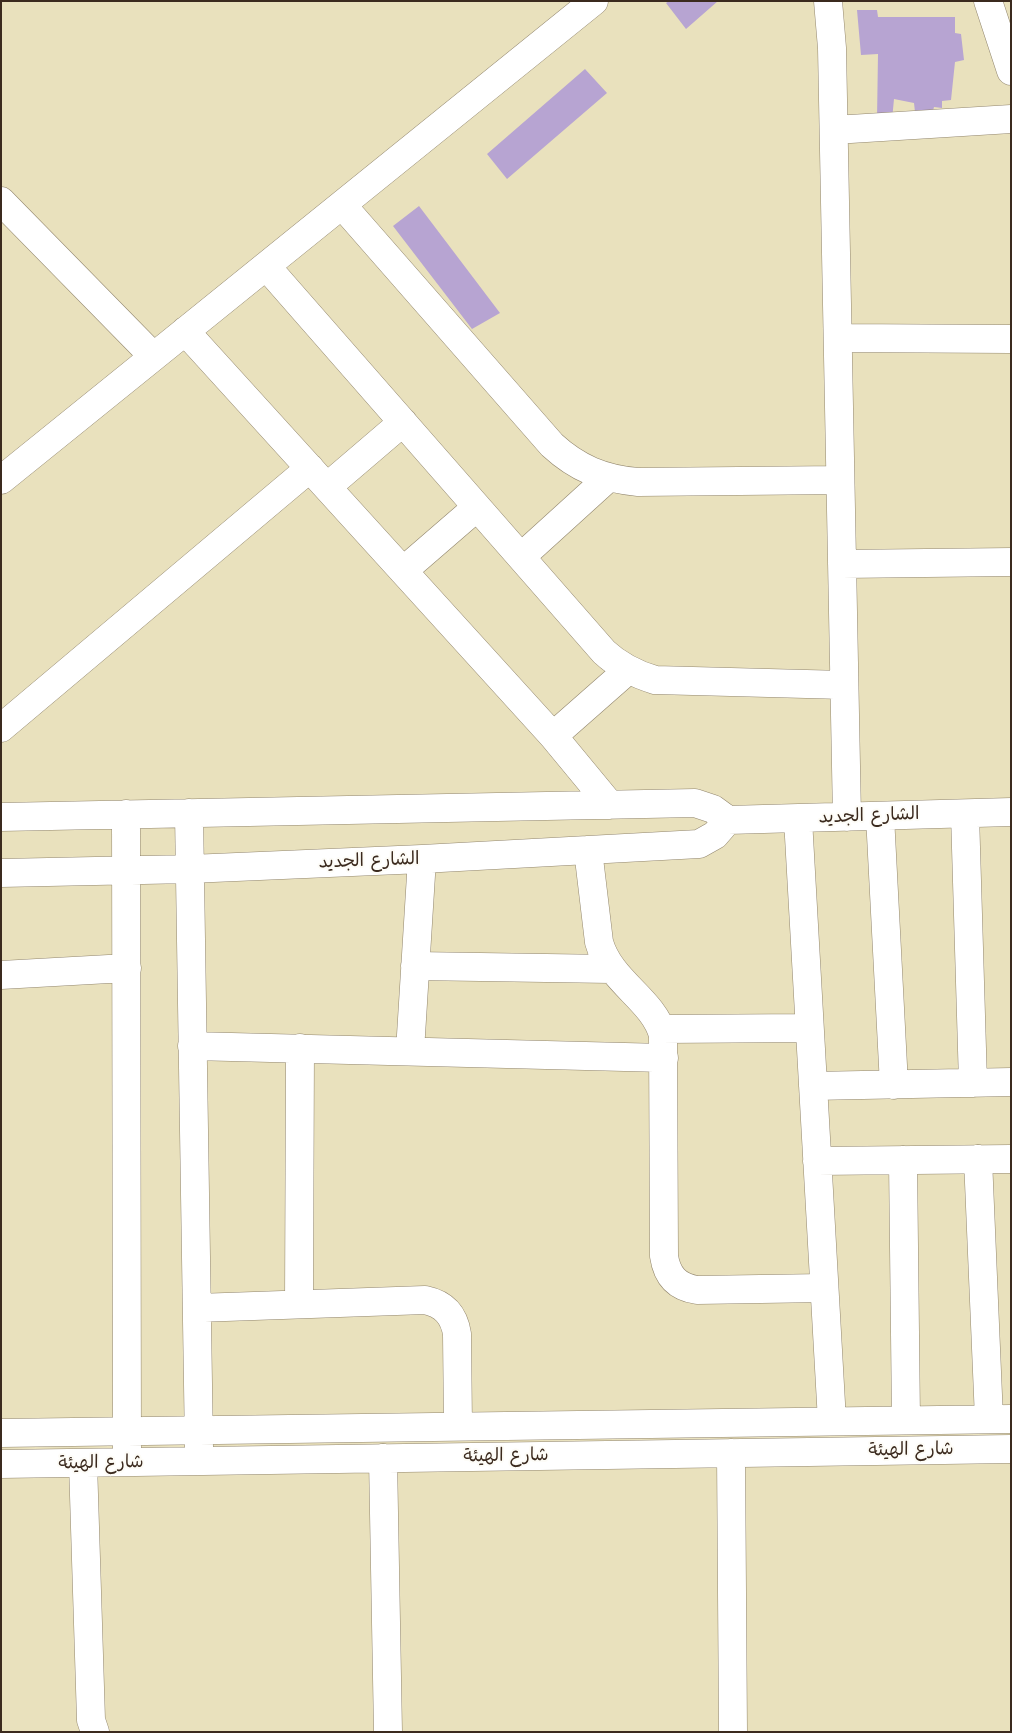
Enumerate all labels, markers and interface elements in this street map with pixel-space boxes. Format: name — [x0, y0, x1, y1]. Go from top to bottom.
street label: الشارع الجديد — [818, 803, 920, 829]
street label: الشارع الجديد — [318, 848, 420, 874]
street label: شارع الهيئة — [868, 1438, 954, 1462]
street label: شارع الهيئة — [463, 1444, 549, 1468]
street label: شارع الهيئة — [58, 1451, 144, 1475]

